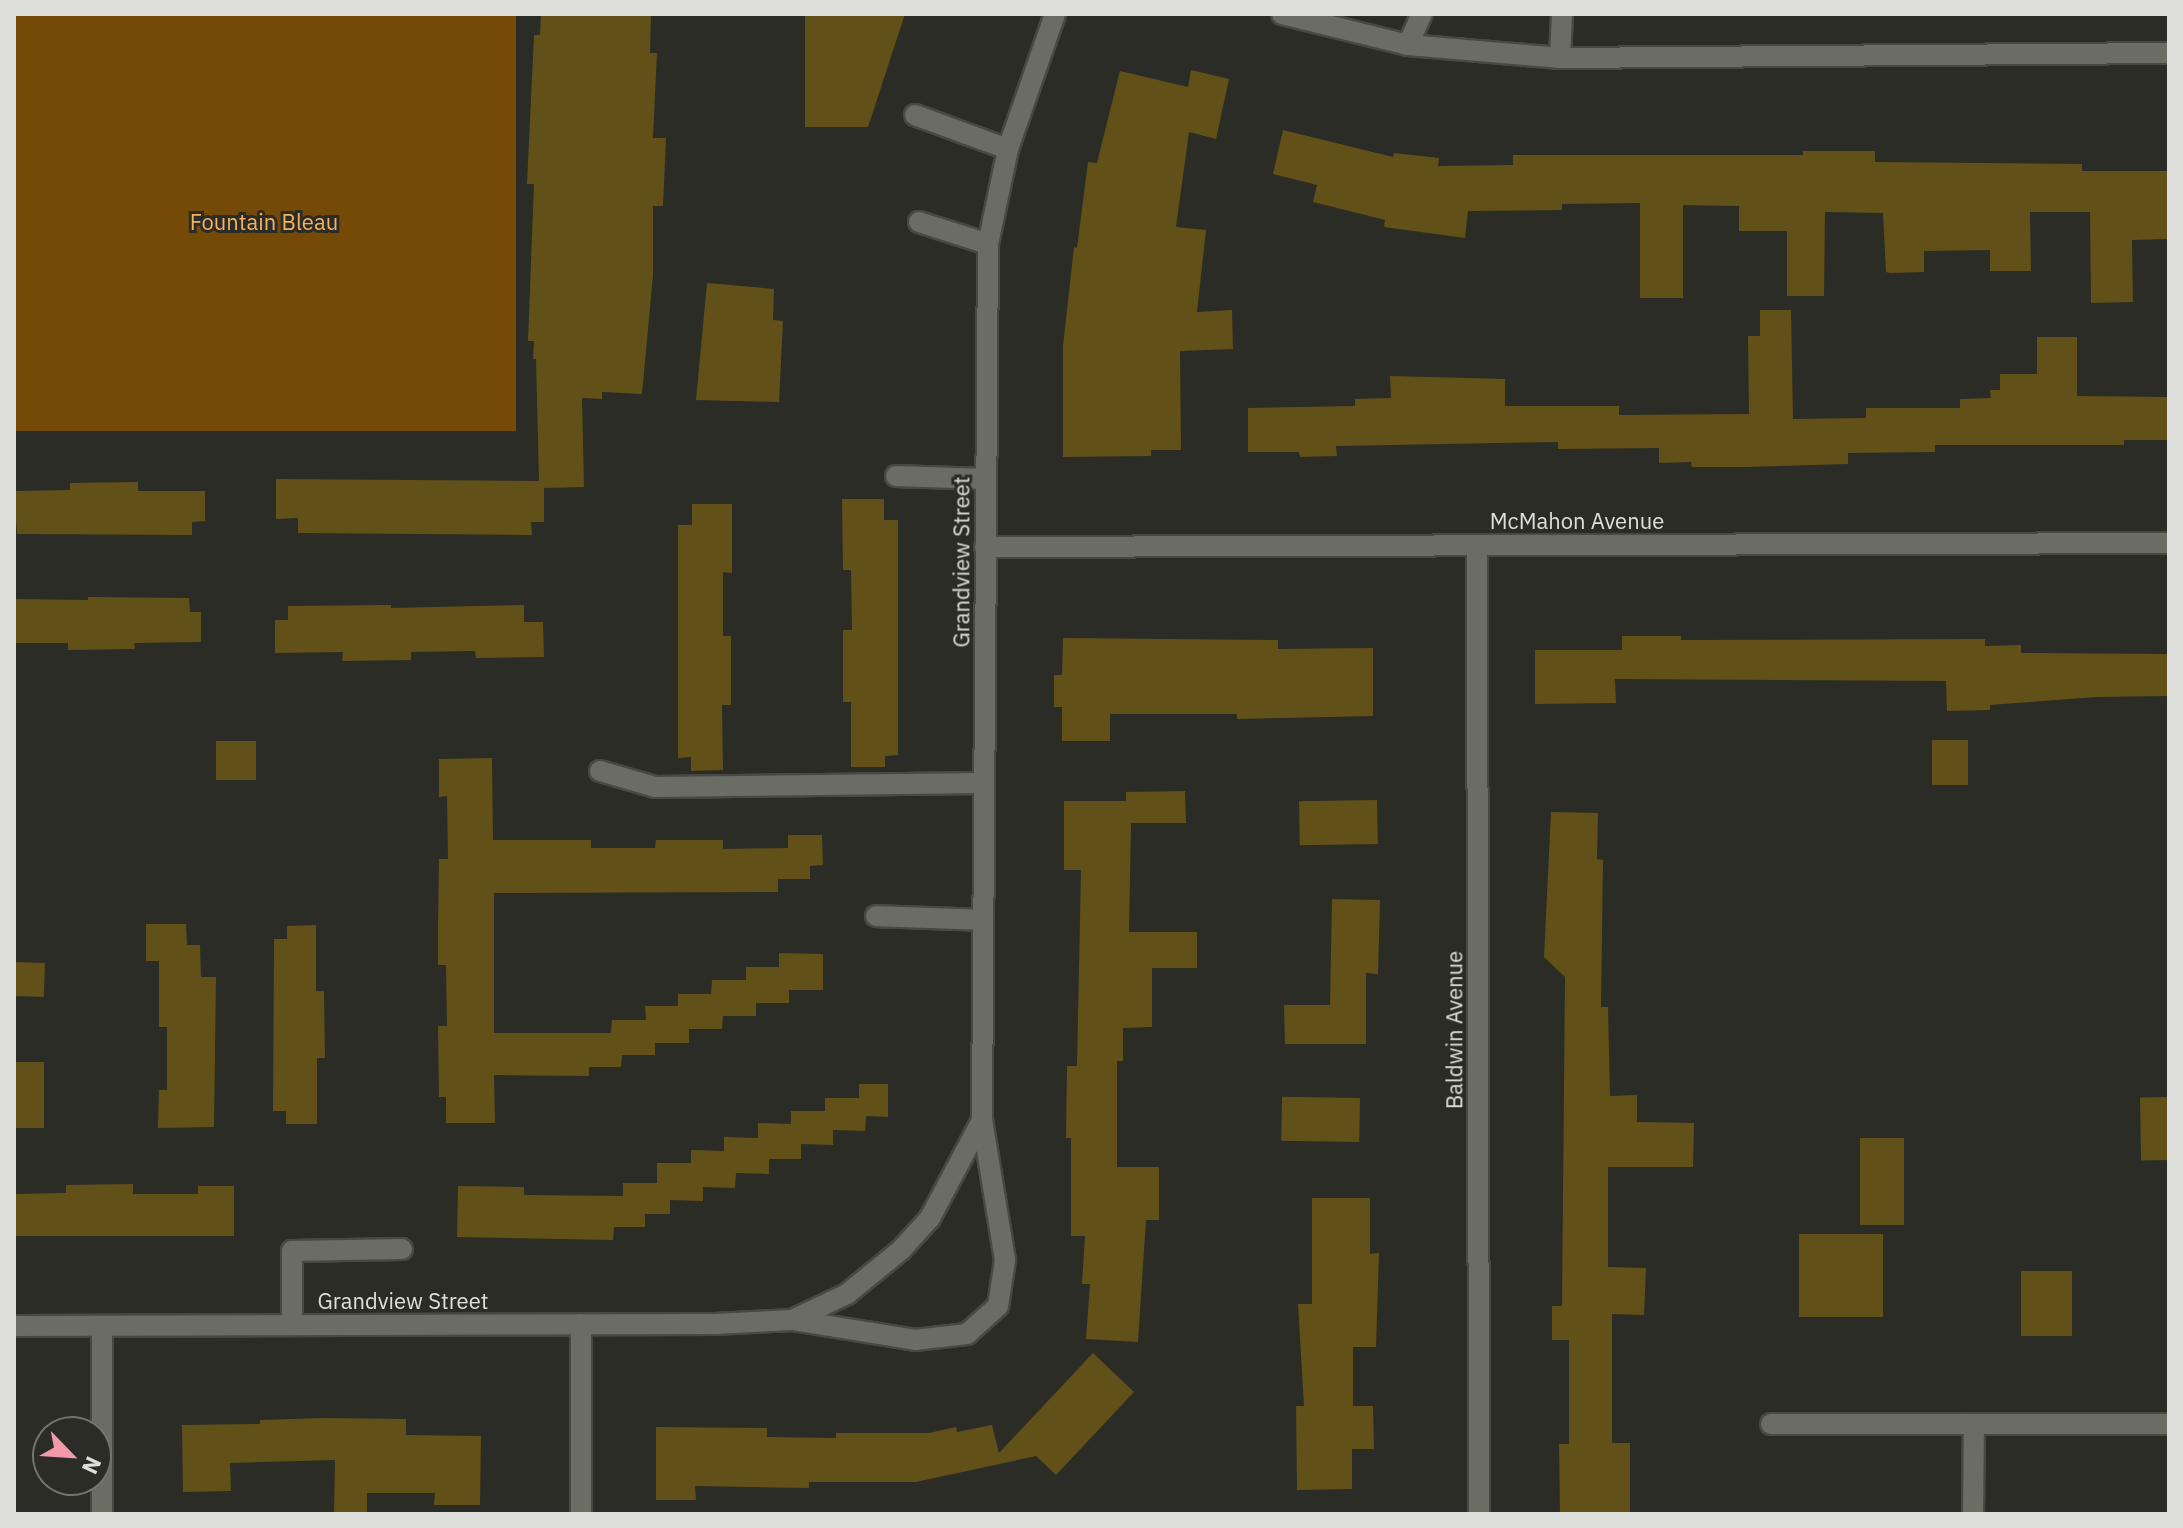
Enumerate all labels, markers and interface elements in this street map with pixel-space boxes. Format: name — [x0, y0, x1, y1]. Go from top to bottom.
park label: Fountain Bleau — [190, 209, 338, 235]
street label: Grandview Street — [948, 476, 974, 648]
street label: McMahon Avenue — [1490, 508, 1664, 534]
street label: Baldwin Avenue — [1441, 951, 1467, 1109]
street label: Grandview Street — [317, 1288, 489, 1314]
north arrow — [32, 1416, 112, 1496]
text: N — [76, 1452, 109, 1479]

